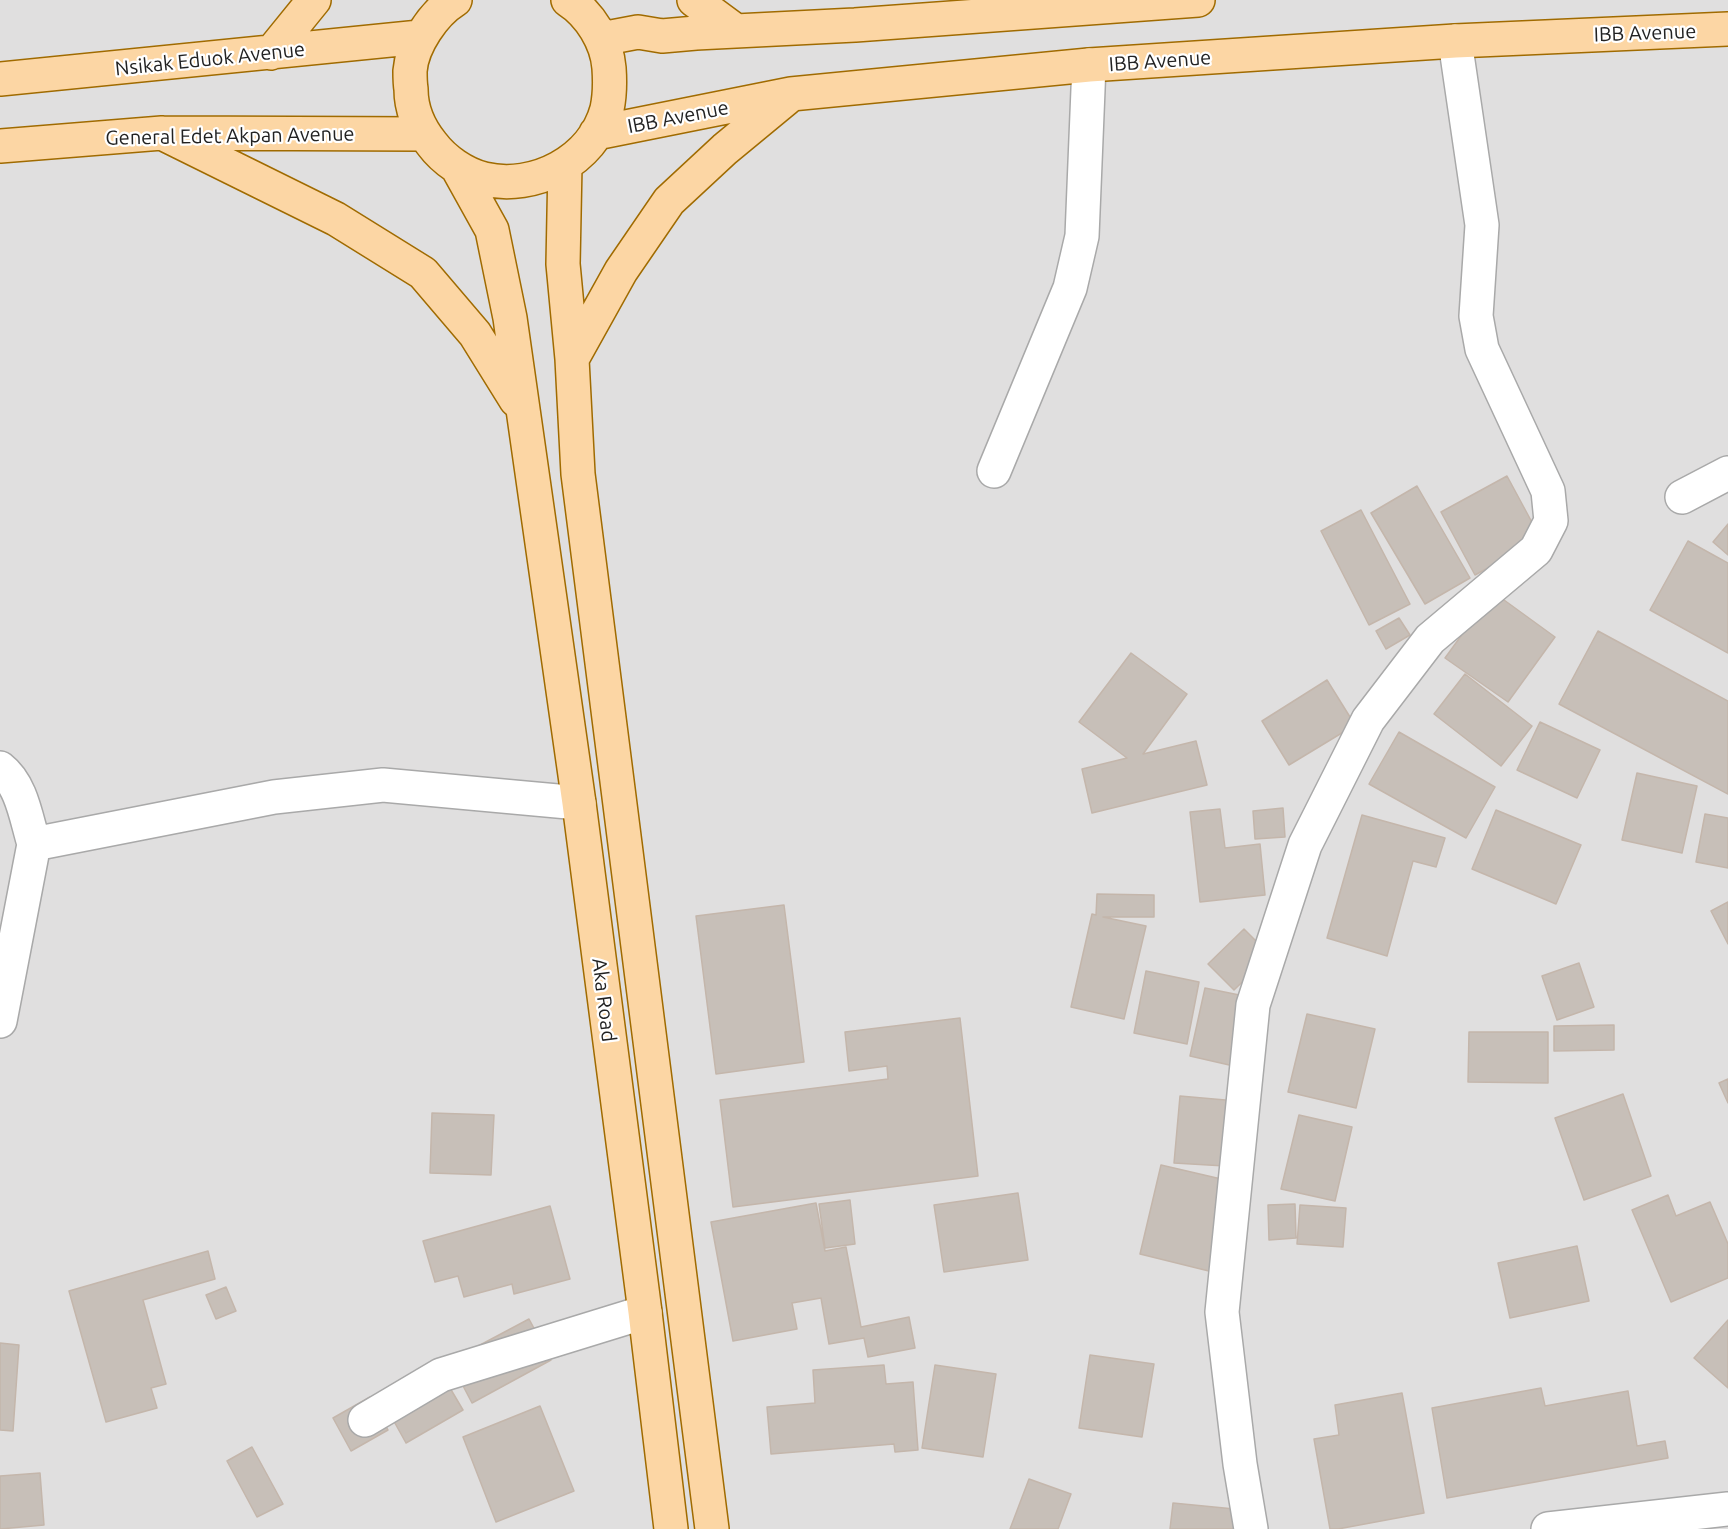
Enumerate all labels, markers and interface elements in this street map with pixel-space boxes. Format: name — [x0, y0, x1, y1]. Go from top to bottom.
street label: IBB Avenue — [1593, 19, 1697, 47]
street label: Nsikak Eduok Avenue — [114, 37, 306, 81]
street label: IBB Avenue — [1108, 45, 1212, 77]
street label: IBB Avenue — [625, 95, 731, 139]
street label: General Edet Akpan Avenue — [105, 122, 355, 150]
street label: Aka Road — [587, 957, 621, 1043]

